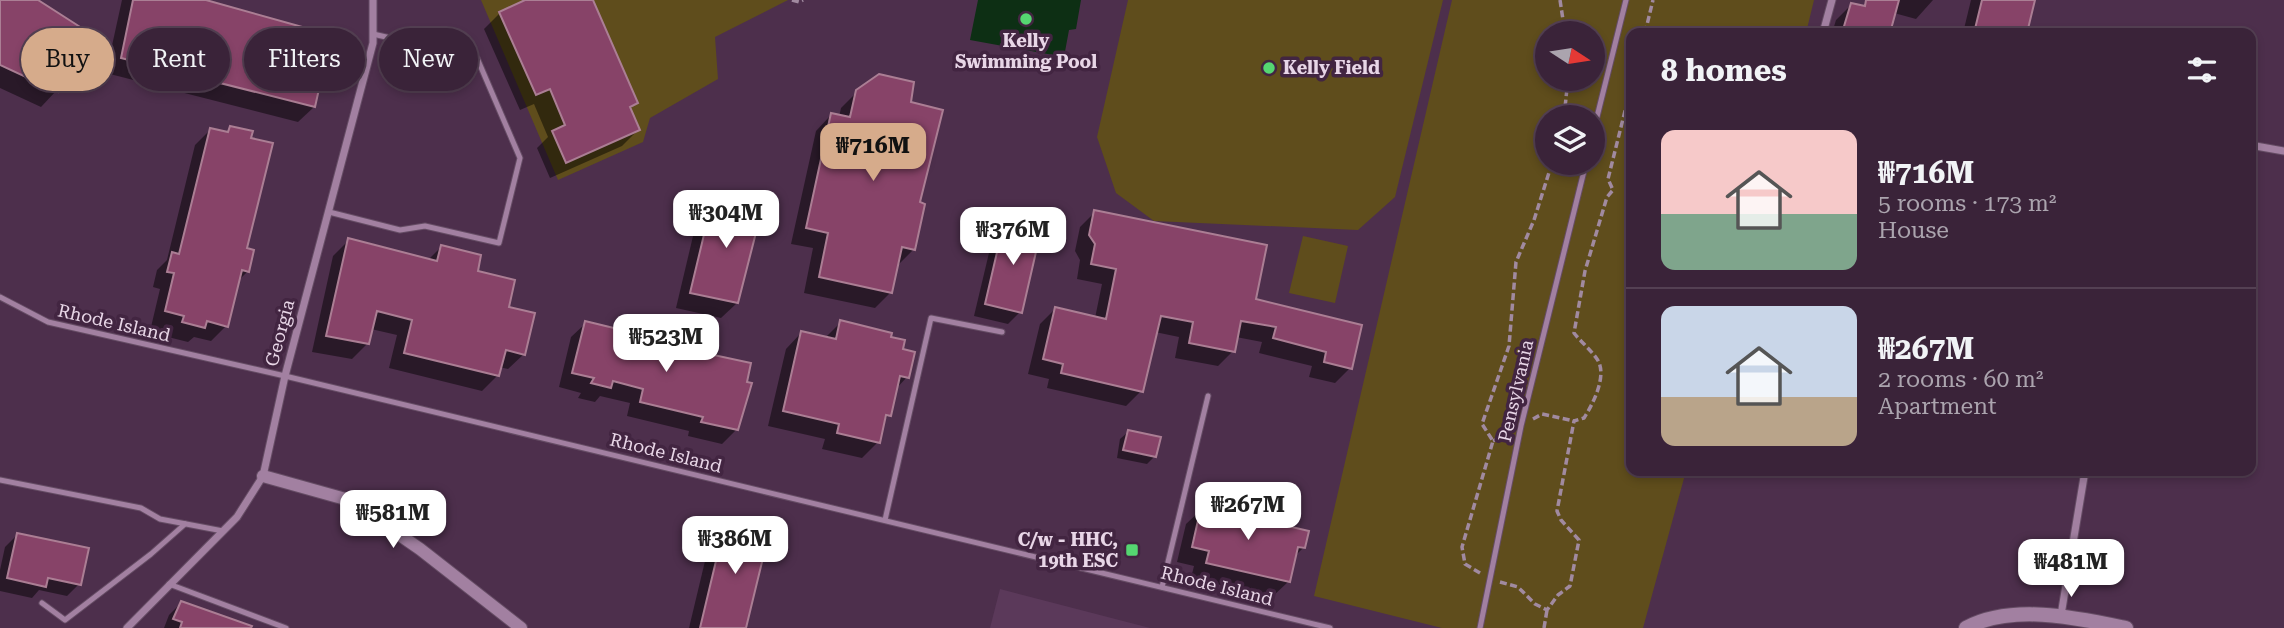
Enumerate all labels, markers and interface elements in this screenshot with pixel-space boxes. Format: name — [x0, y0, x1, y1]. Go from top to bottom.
marker: Kelly Swimming Pool — [1018, 11, 1034, 27]
north arrow — [1535, 21, 1605, 91]
map controls — [1535, 21, 1605, 175]
chip: Buy — [21, 28, 114, 91]
chip: Rent — [128, 28, 230, 91]
chip: Filters — [244, 28, 365, 91]
chip: New — [379, 28, 478, 91]
place label: Kelly Swimming Pool — [955, 30, 1097, 72]
icon: filters — [2183, 51, 2221, 89]
text: 8 homes — [1661, 53, 1787, 88]
place label: Kelly Field — [1283, 57, 1380, 78]
marker: Kelly Field — [1261, 60, 1277, 76]
button: layers — [1535, 105, 1605, 175]
pin: ₩716M — [824, 124, 922, 183]
text: ₩716M — [836, 132, 910, 159]
text: ₩716M — [1878, 155, 1974, 190]
icon: home — [1717, 158, 1801, 242]
pin: ₩304M — [677, 190, 775, 250]
text: 5 rooms · 173 m² — [1878, 190, 2056, 217]
text: ₩304M — [689, 199, 763, 226]
pin: ₩376M — [964, 208, 1062, 267]
text: ₩376M — [976, 216, 1050, 243]
text: House — [1878, 217, 1949, 244]
street label: Georgia — [261, 297, 299, 369]
street label: Rhode Island — [56, 299, 173, 346]
pin: ₩523M — [617, 314, 715, 374]
text: ₩523M — [629, 323, 703, 350]
text: ₩267M — [1878, 331, 1974, 366]
icon: home — [1717, 334, 1801, 418]
street label: Pensylvania — [1494, 338, 1538, 444]
text: 2 rooms · 60 m² — [1878, 366, 2044, 393]
text: Apartment — [1878, 393, 1997, 420]
street label: Rhode Island — [608, 428, 725, 477]
pin: ₩267M — [1199, 482, 1297, 542]
pin: ₩581M — [344, 490, 442, 550]
text: ₩267M — [1211, 491, 1285, 518]
text: ₩581M — [356, 499, 430, 526]
pin: ₩386M — [686, 516, 784, 576]
text: ₩386M — [698, 525, 772, 552]
place label: C/w - HHC, 19th ESC — [1018, 529, 1118, 571]
pin: ₩481M — [2022, 540, 2120, 599]
marker: C/w - HHC, 19th ESC — [1124, 542, 1140, 558]
text: ₩481M — [2034, 548, 2108, 575]
street label: Rhode Island — [1159, 561, 1276, 610]

